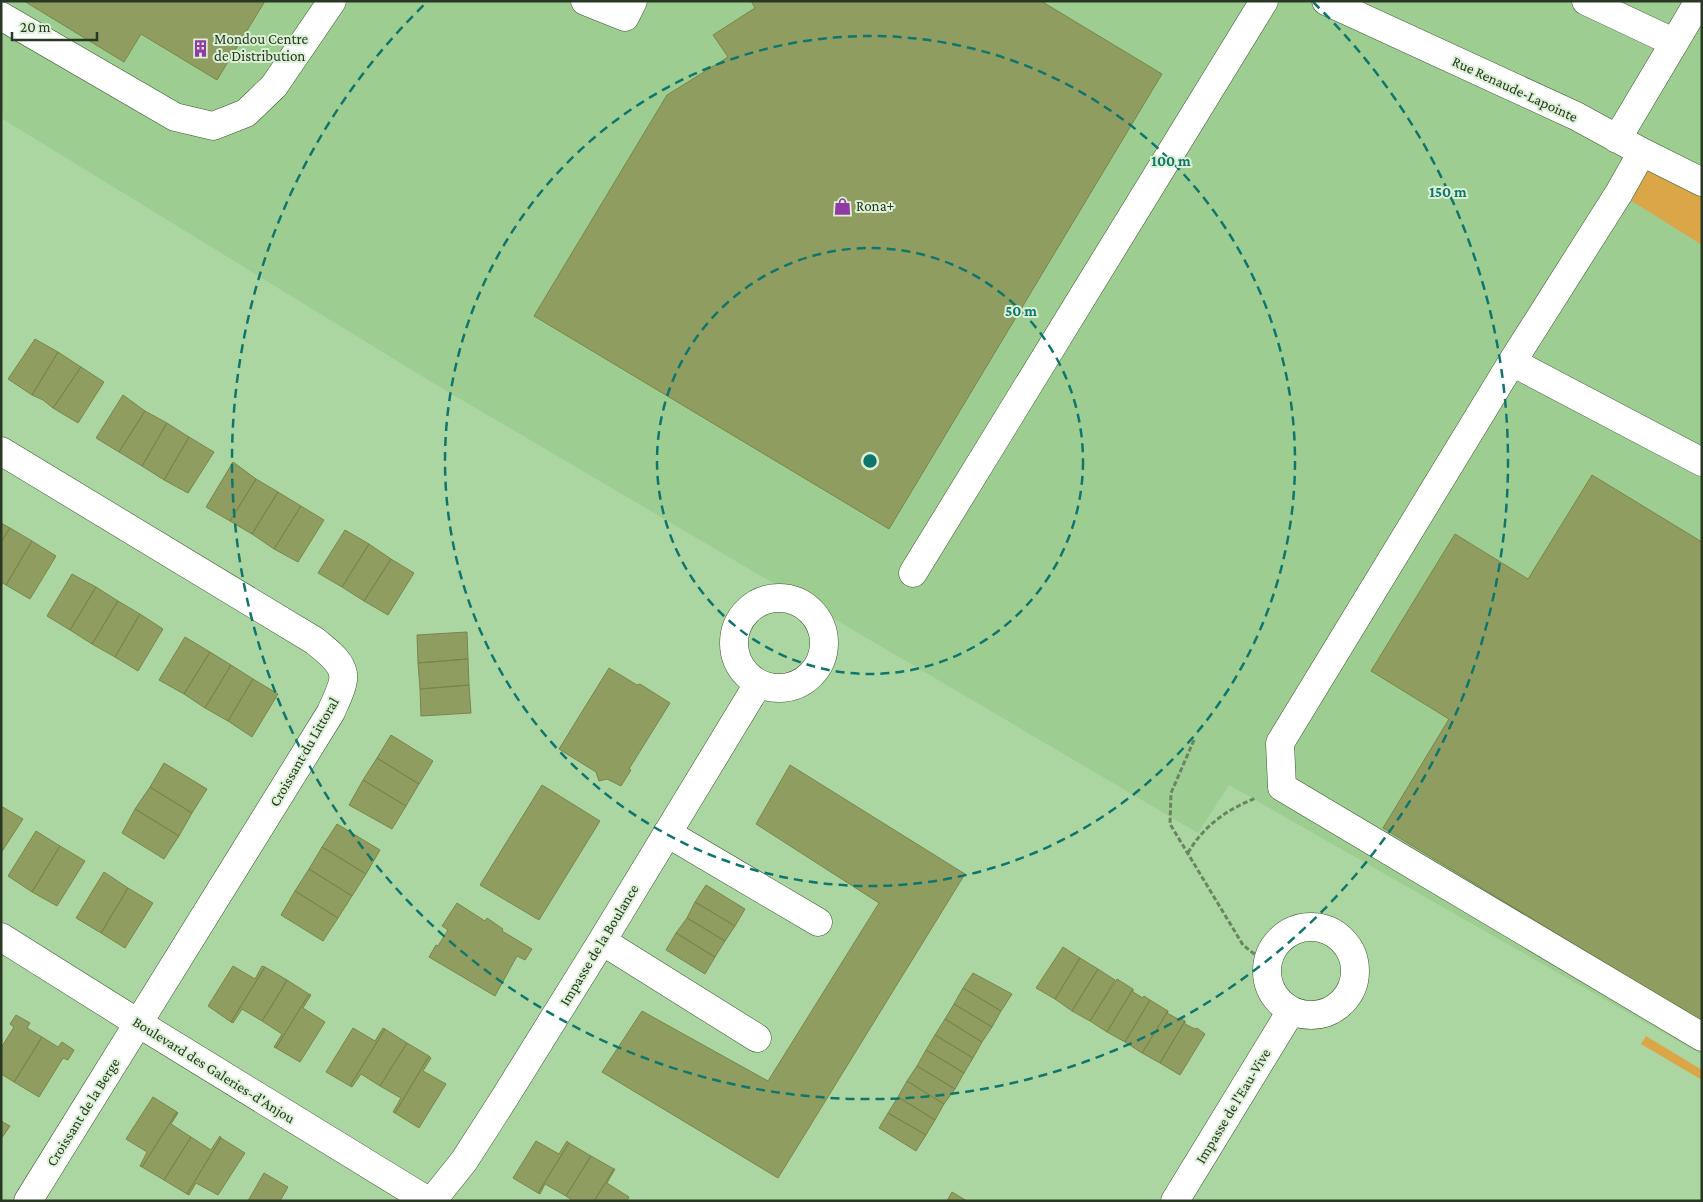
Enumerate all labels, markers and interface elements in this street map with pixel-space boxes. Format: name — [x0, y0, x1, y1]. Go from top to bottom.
scale bar — [12, 10, 98, 42]
text: 20 m — [20, 19, 51, 35]
place label: Mondou Centre de Distribution — [214, 31, 308, 64]
building icon: Mondou Centre de Distribution — [190, 38, 210, 58]
street label: Rue Renaude-Lapointe — [1449, 53, 1581, 126]
text: 100 m — [1151, 153, 1191, 169]
text: 150 m — [1429, 184, 1467, 200]
shop icon: Rona+ — [832, 196, 852, 216]
place label: Rona+ — [856, 198, 895, 214]
text: 50 m — [1005, 303, 1037, 319]
centre of rings — [861, 452, 879, 470]
street label: Croissant du Littoral — [266, 695, 342, 809]
street label: Impasse de la Boulance — [556, 881, 643, 1009]
street label: Boulevard des Galeries-d'Anjou — [129, 1013, 298, 1127]
street label: Impasse de l'Eau-Vive — [1192, 1045, 1275, 1167]
street label: Croissant de la Berge — [43, 1055, 124, 1170]

